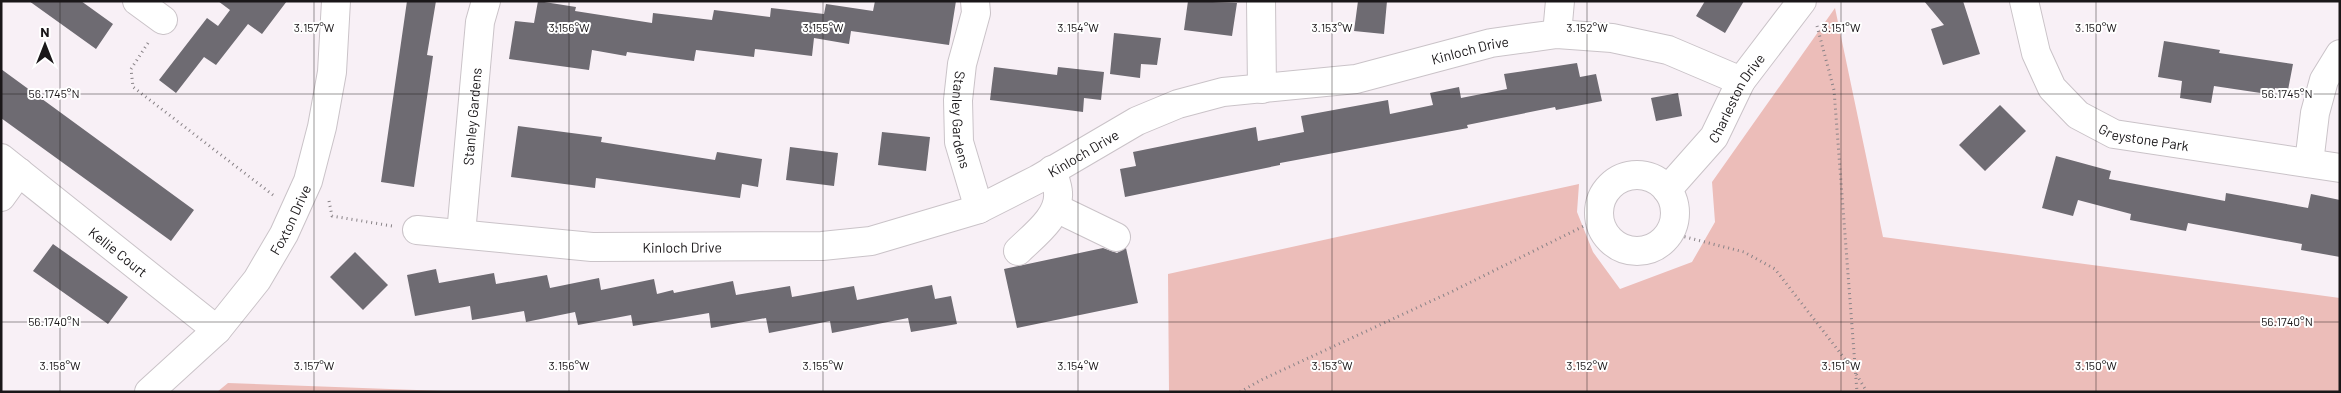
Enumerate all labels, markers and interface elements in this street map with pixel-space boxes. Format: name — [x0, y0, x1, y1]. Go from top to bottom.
north arrow — [20, 20, 70, 70]
text: 3.157°W — [294, 20, 335, 34]
text: 3.156°W — [548, 20, 590, 34]
text: 3.155°W — [802, 20, 844, 34]
text: 3.154°W — [1057, 20, 1099, 34]
text: 3.153°W — [1311, 20, 1353, 34]
text: 3.152°W — [1566, 20, 1608, 34]
text: 3.151°W — [1822, 20, 1861, 34]
text: 3.150°W — [2075, 20, 2117, 34]
text: N — [40, 23, 50, 40]
street label: Kinloch Drive — [1429, 32, 1510, 67]
street label: Charleston Drive — [1705, 50, 1768, 146]
street label: Stanley Gardens — [459, 67, 484, 166]
street label: Stanley Gardens — [949, 70, 975, 170]
text: 56.1745°N — [28, 86, 80, 100]
text: 56.1745°N — [2261, 86, 2313, 100]
street label: Greystone Park — [2096, 119, 2190, 154]
street label: Kinloch Drive — [1044, 125, 1122, 180]
street label: Foxton Drive — [265, 182, 314, 257]
street label: Kellie Court — [86, 223, 151, 280]
street label: Kinloch Drive — [642, 238, 722, 255]
text: 56.1740°N — [28, 314, 80, 328]
text: 56.1740°N — [2261, 314, 2313, 328]
text: 3.158°W — [39, 358, 81, 372]
text: 3.157°W — [294, 358, 335, 372]
text: 3.156°W — [548, 358, 590, 372]
text: 3.155°W — [802, 358, 844, 372]
text: 3.154°W — [1057, 358, 1099, 372]
text: 3.153°W — [1311, 358, 1353, 372]
text: 3.152°W — [1566, 358, 1608, 372]
text: 3.151°W — [1822, 358, 1861, 372]
text: 3.150°W — [2075, 358, 2117, 372]

